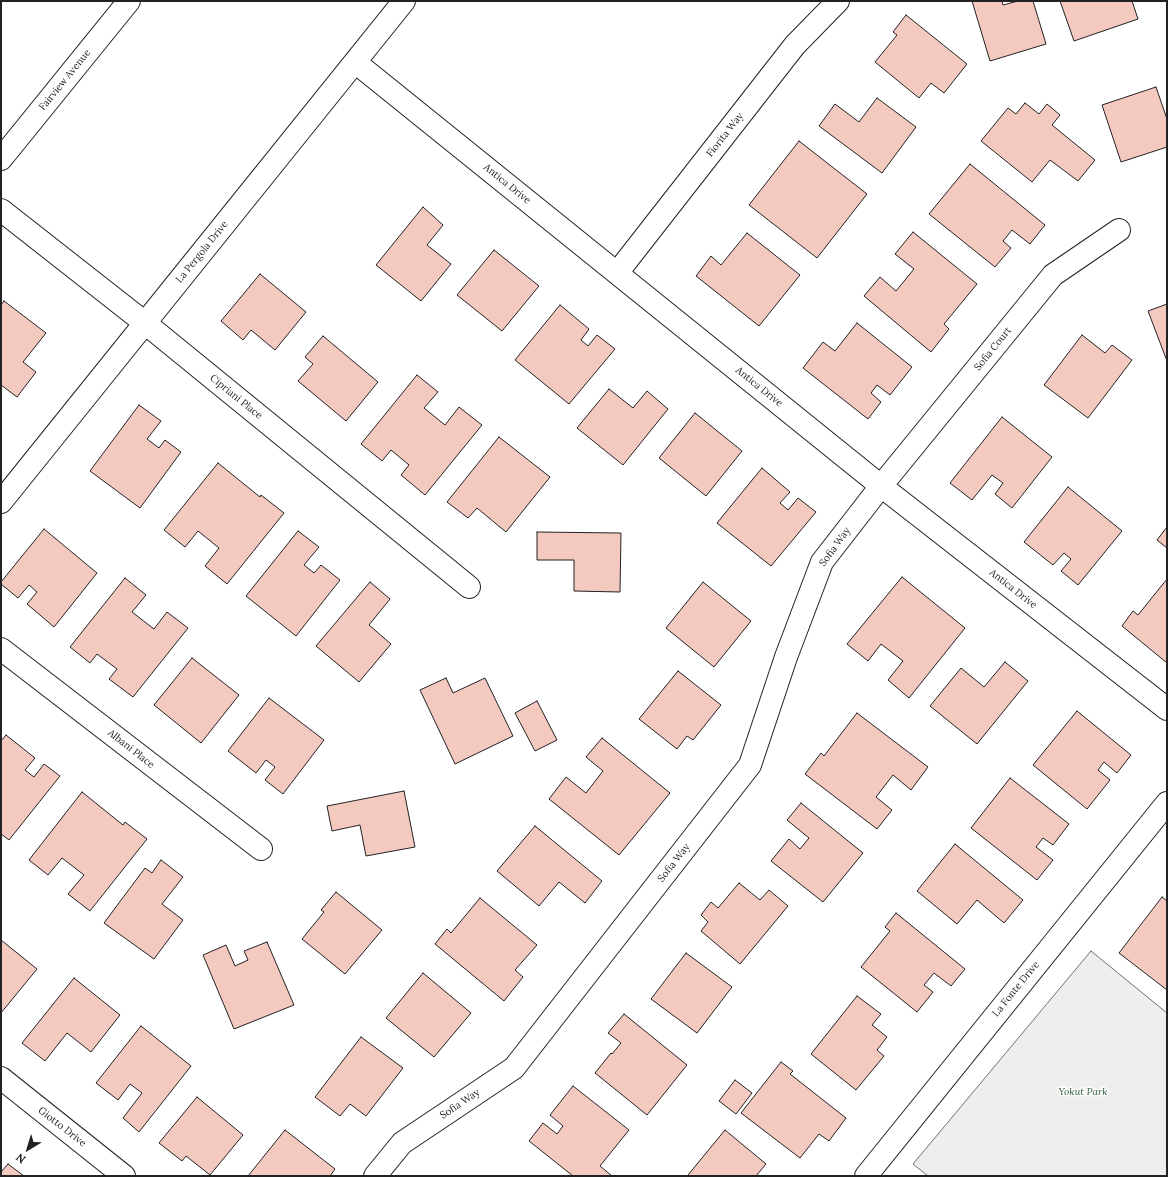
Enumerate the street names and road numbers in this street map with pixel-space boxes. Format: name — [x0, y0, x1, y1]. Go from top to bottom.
street label: Fairview Avenue — [37, 47, 93, 113]
street label: Fiorita Way — [704, 110, 746, 160]
street label: Antica Drive — [481, 161, 533, 207]
street label: La Pergola Drive — [173, 219, 231, 285]
street label: Sofia Court — [972, 325, 1014, 373]
street label: Antica Drive — [733, 364, 785, 410]
street label: Cipriani Place — [207, 372, 265, 422]
street label: Sofia Way — [817, 525, 853, 569]
street label: Antica Drive — [987, 567, 1039, 611]
street label: Albani Place — [105, 727, 157, 771]
street label: Sofia Way — [655, 841, 693, 885]
street label: La Fonte Drive — [990, 959, 1042, 1019]
street label: Sofia Way — [438, 1086, 482, 1122]
street label: Giotto Drive — [36, 1105, 88, 1149]

